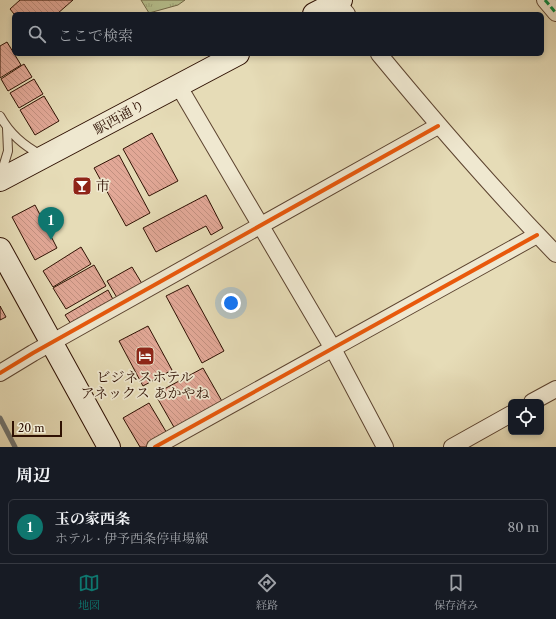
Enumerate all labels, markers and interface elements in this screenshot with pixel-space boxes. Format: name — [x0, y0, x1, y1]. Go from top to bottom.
search box — [12, 12, 544, 56]
icon: search — [26, 23, 48, 45]
text: ここで検索 — [58, 26, 133, 45]
street label: 駅西通り — [90, 96, 148, 138]
bar icon: 市 — [71, 175, 93, 197]
place label: 市 — [96, 177, 110, 195]
pin: 1 — [38, 207, 64, 240]
your location — [221, 293, 241, 313]
hotel icon: ビジネスホテル アネックス あかやね — [134, 345, 156, 367]
place label: ビジネスホテル アネックス あかやね — [80, 368, 210, 402]
map controls — [508, 399, 544, 435]
button: locate — [508, 399, 544, 435]
scale bar — [12, 419, 62, 438]
text: 20 m — [18, 421, 44, 435]
text: 周辺 — [16, 465, 50, 485]
text: 玉の家西条 — [55, 509, 130, 528]
text: 1 — [27, 519, 33, 535]
text: 80 m — [507, 519, 539, 535]
text: ホテル · 伊予西条停車場線 — [55, 530, 208, 546]
tab: 地図 — [78, 572, 100, 612]
tab: 経路 — [256, 572, 278, 612]
tab: 保存済み — [434, 572, 478, 612]

